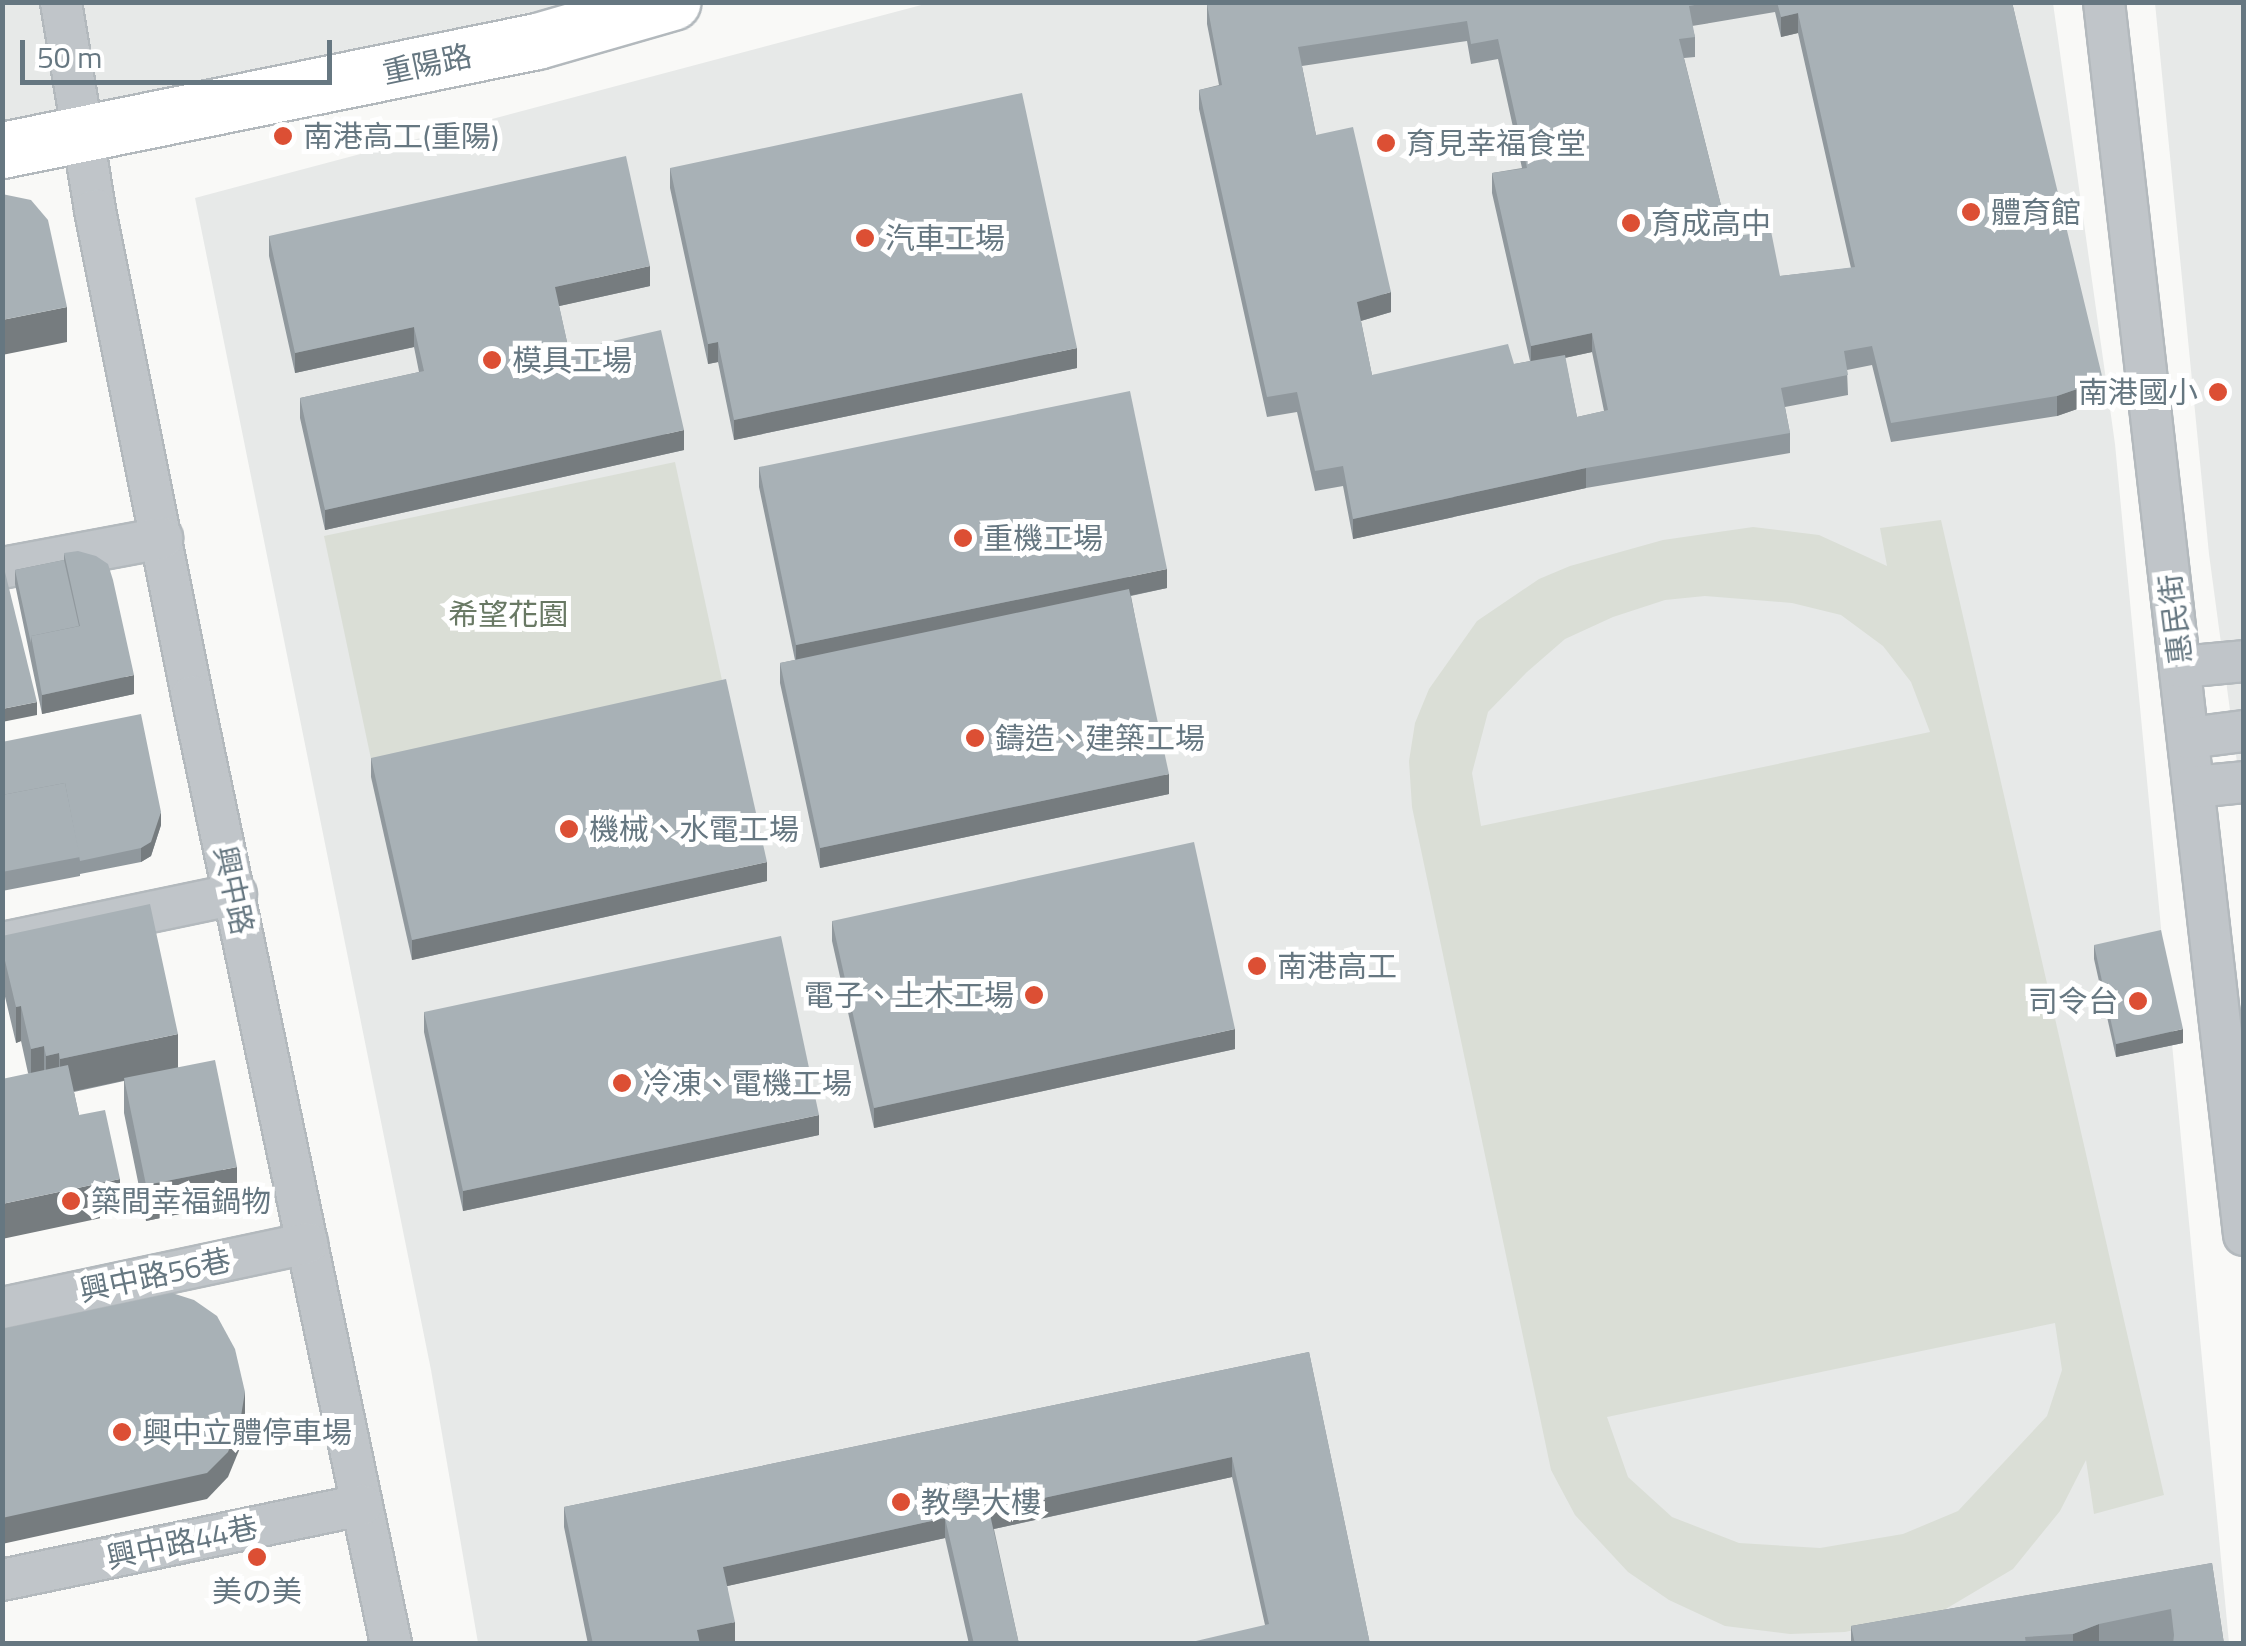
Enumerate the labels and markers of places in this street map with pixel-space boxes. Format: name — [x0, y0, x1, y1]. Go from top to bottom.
place label: 南港高工(重陽) — [303, 118, 499, 154]
marker: 南港高工(重陽) — [272, 125, 294, 147]
place label: 育見幸福食堂 — [1406, 125, 1586, 161]
marker: 育見幸福食堂 — [1375, 132, 1397, 154]
place label: 體育館 — [1991, 194, 2081, 230]
marker: 體育館 — [1960, 201, 1982, 223]
place label: 育成高中 — [1651, 205, 1771, 241]
marker: 育成高中 — [1620, 212, 1642, 234]
place label: 汽車工場 — [885, 220, 1005, 256]
marker: 汽車工場 — [854, 227, 876, 249]
place label: 模具工場 — [512, 342, 632, 378]
marker: 模具工場 — [481, 349, 503, 371]
place label: 南港國小 — [2078, 374, 2198, 410]
marker: 南港國小 — [2207, 381, 2229, 403]
place label: 重機工場 — [983, 520, 1103, 556]
marker: 重機工場 — [952, 527, 974, 549]
place label: 鑄造、建築工場 — [995, 720, 1205, 756]
marker: 鑄造、建築工場 — [964, 727, 986, 749]
place label: 機械、水電工場 — [589, 811, 799, 847]
marker: 機械、水電工場 — [558, 818, 580, 840]
place label: 南港高工 — [1277, 948, 1397, 984]
marker: 南港高工 — [1246, 955, 1268, 977]
place label: 電子、土木工場 — [804, 977, 1014, 1013]
place label: 司令台 — [2028, 983, 2118, 1019]
marker: 電子、土木工場 — [1023, 984, 1045, 1006]
marker: 司令台 — [2127, 990, 2149, 1012]
place label: 冷凍、電機工場 — [642, 1065, 852, 1101]
marker: 冷凍、電機工場 — [611, 1072, 633, 1094]
place label: 築間幸福鍋物 — [91, 1183, 271, 1219]
marker: 築間幸福鍋物 — [60, 1190, 82, 1212]
place label: 興中立體停車場 — [142, 1414, 352, 1450]
marker: 興中立體停車場 — [111, 1421, 133, 1443]
place label: 教學大樓 — [921, 1484, 1041, 1520]
marker: 教學大樓 — [890, 1491, 912, 1513]
marker: 美の美 — [246, 1546, 268, 1568]
place label: 美の美 — [212, 1573, 302, 1609]

